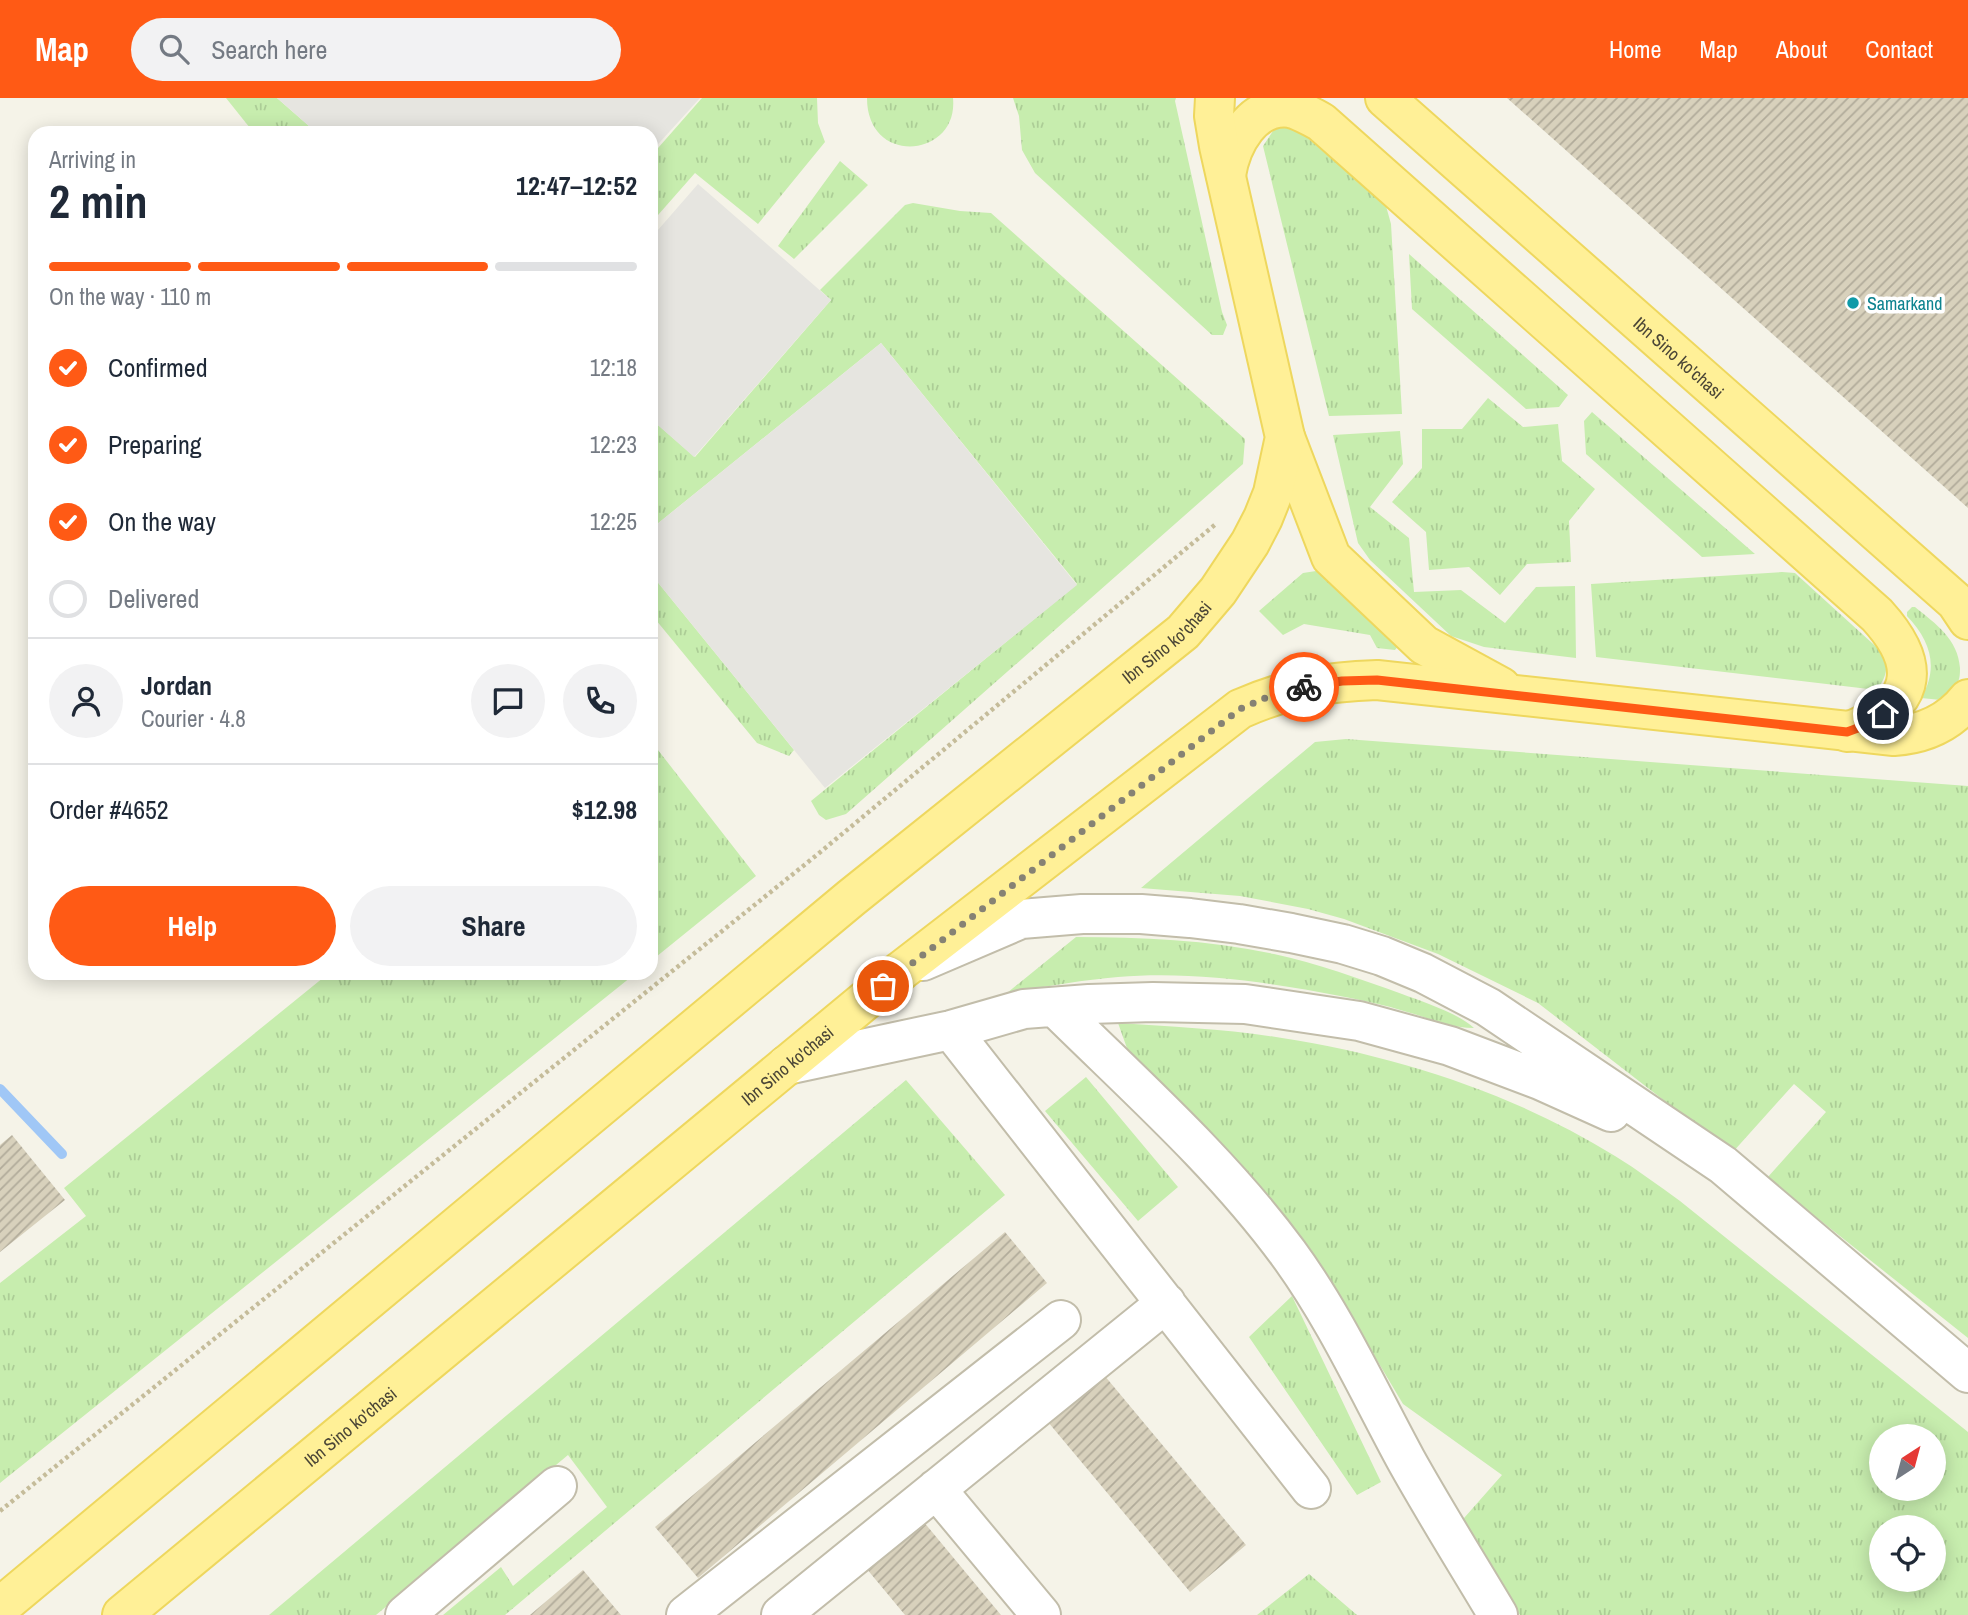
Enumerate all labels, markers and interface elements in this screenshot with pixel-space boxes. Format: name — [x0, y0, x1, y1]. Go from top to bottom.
search box — [131, 18, 621, 81]
text: Map — [35, 27, 89, 71]
icon: search — [155, 30, 193, 68]
text: Search here — [211, 32, 327, 67]
text: Home — [1609, 33, 1661, 65]
text: Map — [1699, 33, 1738, 65]
text: About — [1776, 33, 1827, 65]
text: Contact — [1865, 33, 1933, 65]
text: Arriving in — [49, 144, 136, 175]
text: 12:47–12:52 — [516, 168, 637, 203]
text: 2 min — [49, 170, 148, 232]
text: On the way · 110 m — [49, 281, 211, 312]
place label: Samarkand — [1867, 291, 1942, 316]
marker: Samarkand — [1845, 295, 1861, 311]
street label: Ibn Sino ko'chasi — [1628, 311, 1729, 404]
icon: check — [49, 349, 87, 387]
text: Confirmed — [108, 350, 208, 385]
text: 12:18 — [590, 352, 637, 383]
icon: check — [49, 426, 87, 464]
text: Preparing — [108, 427, 202, 462]
text: 12:23 — [590, 429, 637, 460]
icon: check — [49, 503, 87, 541]
text: On the way — [108, 504, 216, 539]
text: 12:25 — [590, 506, 637, 537]
text: Delivered — [108, 581, 199, 616]
street label: Ibn Sino ko'chasi — [1116, 595, 1217, 689]
courier — [1269, 652, 1339, 722]
button: person — [49, 664, 123, 738]
button: chat — [471, 664, 545, 738]
button: phone — [563, 664, 637, 738]
text: Jordan — [141, 668, 212, 703]
icon: bike — [1285, 668, 1323, 706]
pin — [1853, 684, 1913, 744]
icon: home — [1864, 695, 1902, 733]
text: Courier · 4.8 — [141, 703, 246, 734]
text: Order #4652 — [49, 792, 169, 827]
text: $12.98 — [572, 792, 637, 827]
button: Help — [49, 886, 336, 966]
button: Share — [350, 886, 637, 966]
pin — [853, 956, 913, 1016]
icon: bag — [864, 967, 902, 1005]
street label: Ibn Sino ko'chasi — [736, 1019, 839, 1111]
street label: Ibn Sino ko'chasi — [299, 1381, 402, 1472]
north arrow — [1869, 1424, 1946, 1502]
map controls — [1869, 1424, 1946, 1592]
button: locate — [1869, 1515, 1946, 1592]

